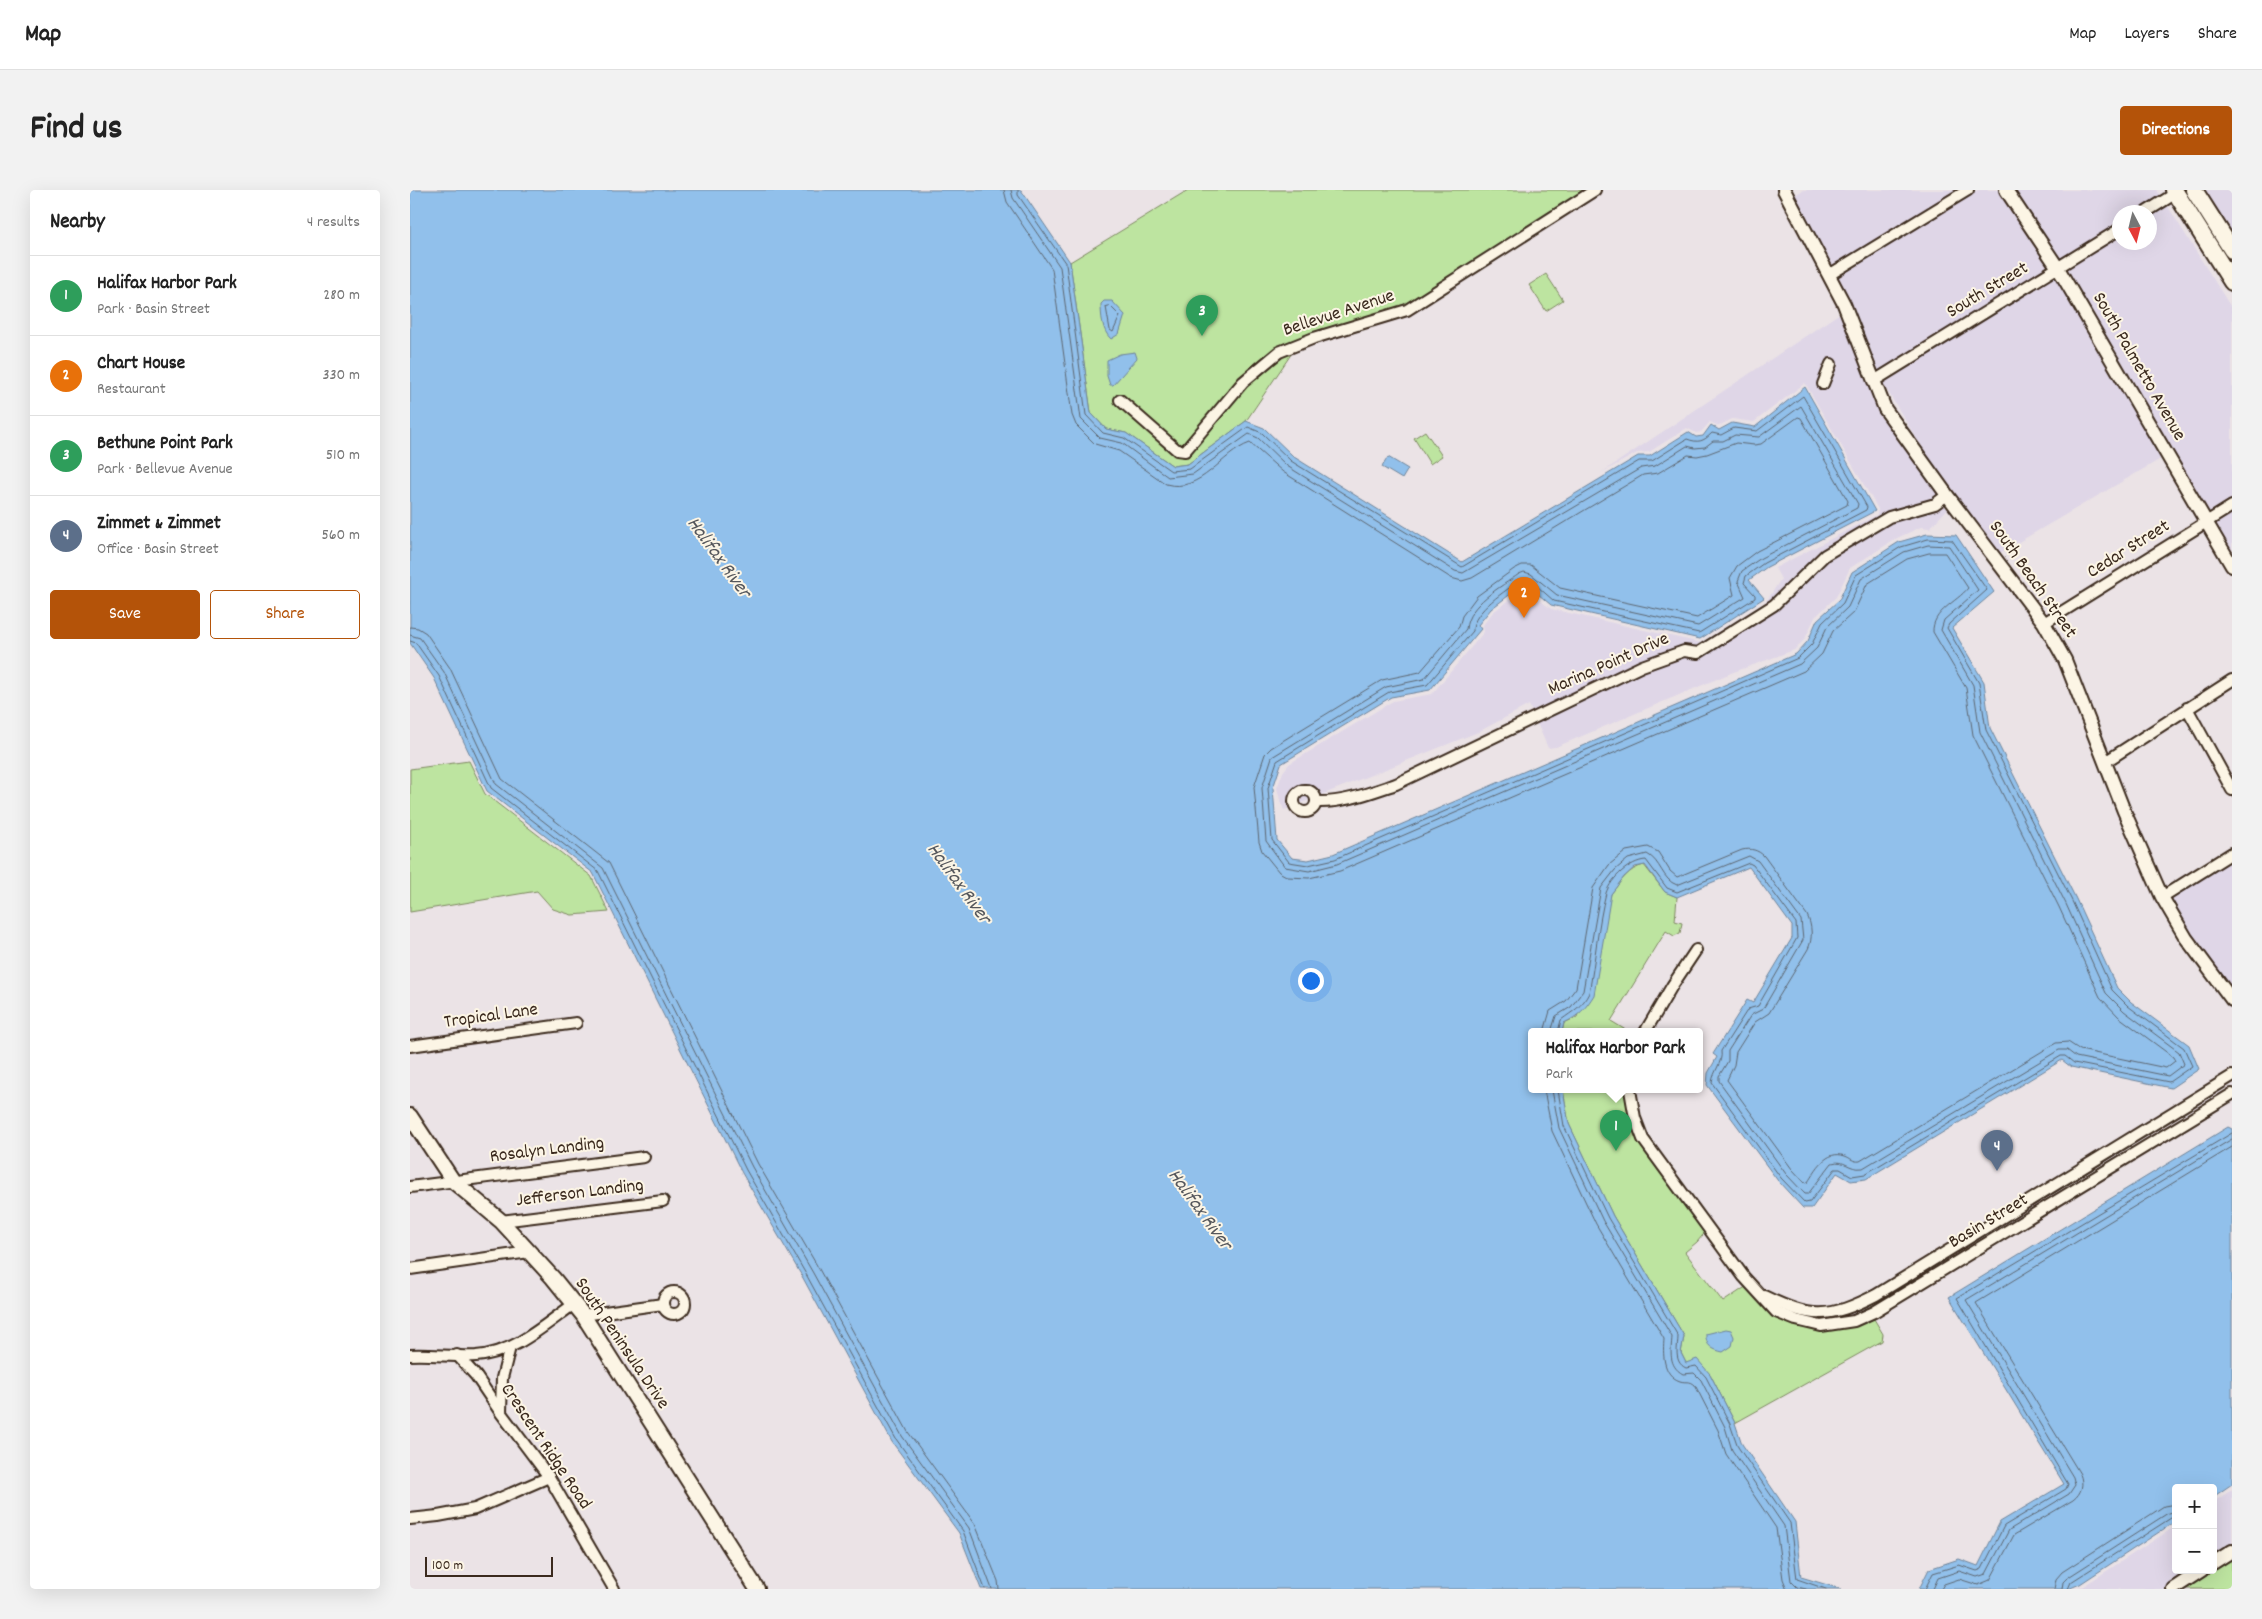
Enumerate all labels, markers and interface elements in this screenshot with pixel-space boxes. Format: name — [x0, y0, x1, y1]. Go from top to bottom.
text: Map — [25, 18, 61, 52]
text: Map — [2069, 22, 2096, 47]
text: Layers — [2124, 22, 2170, 47]
text: Share — [2198, 22, 2237, 47]
text: Find us — [30, 105, 122, 155]
button: Directions — [2120, 106, 2232, 155]
north arrow — [2112, 205, 2157, 250]
text: Nearby — [50, 208, 105, 238]
text: 4 results — [307, 211, 360, 234]
street label: South Street — [1942, 256, 2034, 326]
text: Halifax Harbor Park — [97, 271, 237, 298]
street label: Bellevue Avenue — [1280, 283, 1398, 345]
text: 1 — [64, 284, 68, 307]
text: 280 m — [323, 284, 360, 307]
street label: South Palmetto Avenue — [2084, 288, 2192, 446]
pin: 3 — [1186, 295, 1218, 336]
text: Park · Basin Street — [97, 298, 210, 321]
text: Chart House — [97, 351, 185, 378]
text: 2 — [63, 364, 70, 387]
text: 330 m — [322, 364, 360, 387]
text: Restaurant — [97, 378, 166, 401]
text: Bethune Point Park — [97, 431, 233, 458]
text: 3 — [62, 444, 70, 467]
text: 510 m — [326, 444, 360, 467]
text: Park · Bellevue Avenue — [97, 458, 233, 481]
text: Zimmet & Zimmet — [97, 511, 221, 538]
water label: Halifax River — [679, 512, 759, 607]
street label: Cedar Street — [2082, 514, 2176, 586]
street label: South Beach Street — [1981, 516, 2083, 644]
text: 4 — [63, 524, 69, 547]
text: 560 m — [321, 524, 360, 547]
text: Office · Basin Street — [97, 538, 219, 561]
pin: 2 — [1508, 577, 1540, 618]
button: Save — [50, 590, 200, 639]
button: Share — [210, 590, 360, 639]
street label: Marina Point Drive — [1544, 626, 1674, 704]
water label: Halifax River — [919, 838, 999, 933]
your location — [1298, 968, 1324, 994]
street label: Tropical Lane — [442, 997, 540, 1037]
popup — [1528, 1028, 1703, 1093]
text: Halifax Harbor Park — [1546, 1036, 1685, 1063]
text: Park — [1546, 1063, 1573, 1086]
pin: 1 — [1600, 1110, 1632, 1151]
pin: 4 — [1981, 1130, 2013, 1171]
street label: Rosalyn Landing — [488, 1131, 606, 1171]
water label: Halifax River — [1160, 1164, 1240, 1259]
street label: Jefferson Landing — [515, 1173, 645, 1215]
street label: Basin Street — [1944, 1188, 2034, 1256]
street label: South Peninsula Drive — [567, 1273, 675, 1415]
street label: Crescent Ridge Road — [493, 1378, 597, 1516]
map controls — [2172, 1484, 2217, 1574]
button: + — [2172, 1484, 2217, 1529]
button: − — [2172, 1529, 2217, 1574]
scale bar — [425, 1554, 552, 1577]
text: 100 m — [432, 1556, 463, 1576]

